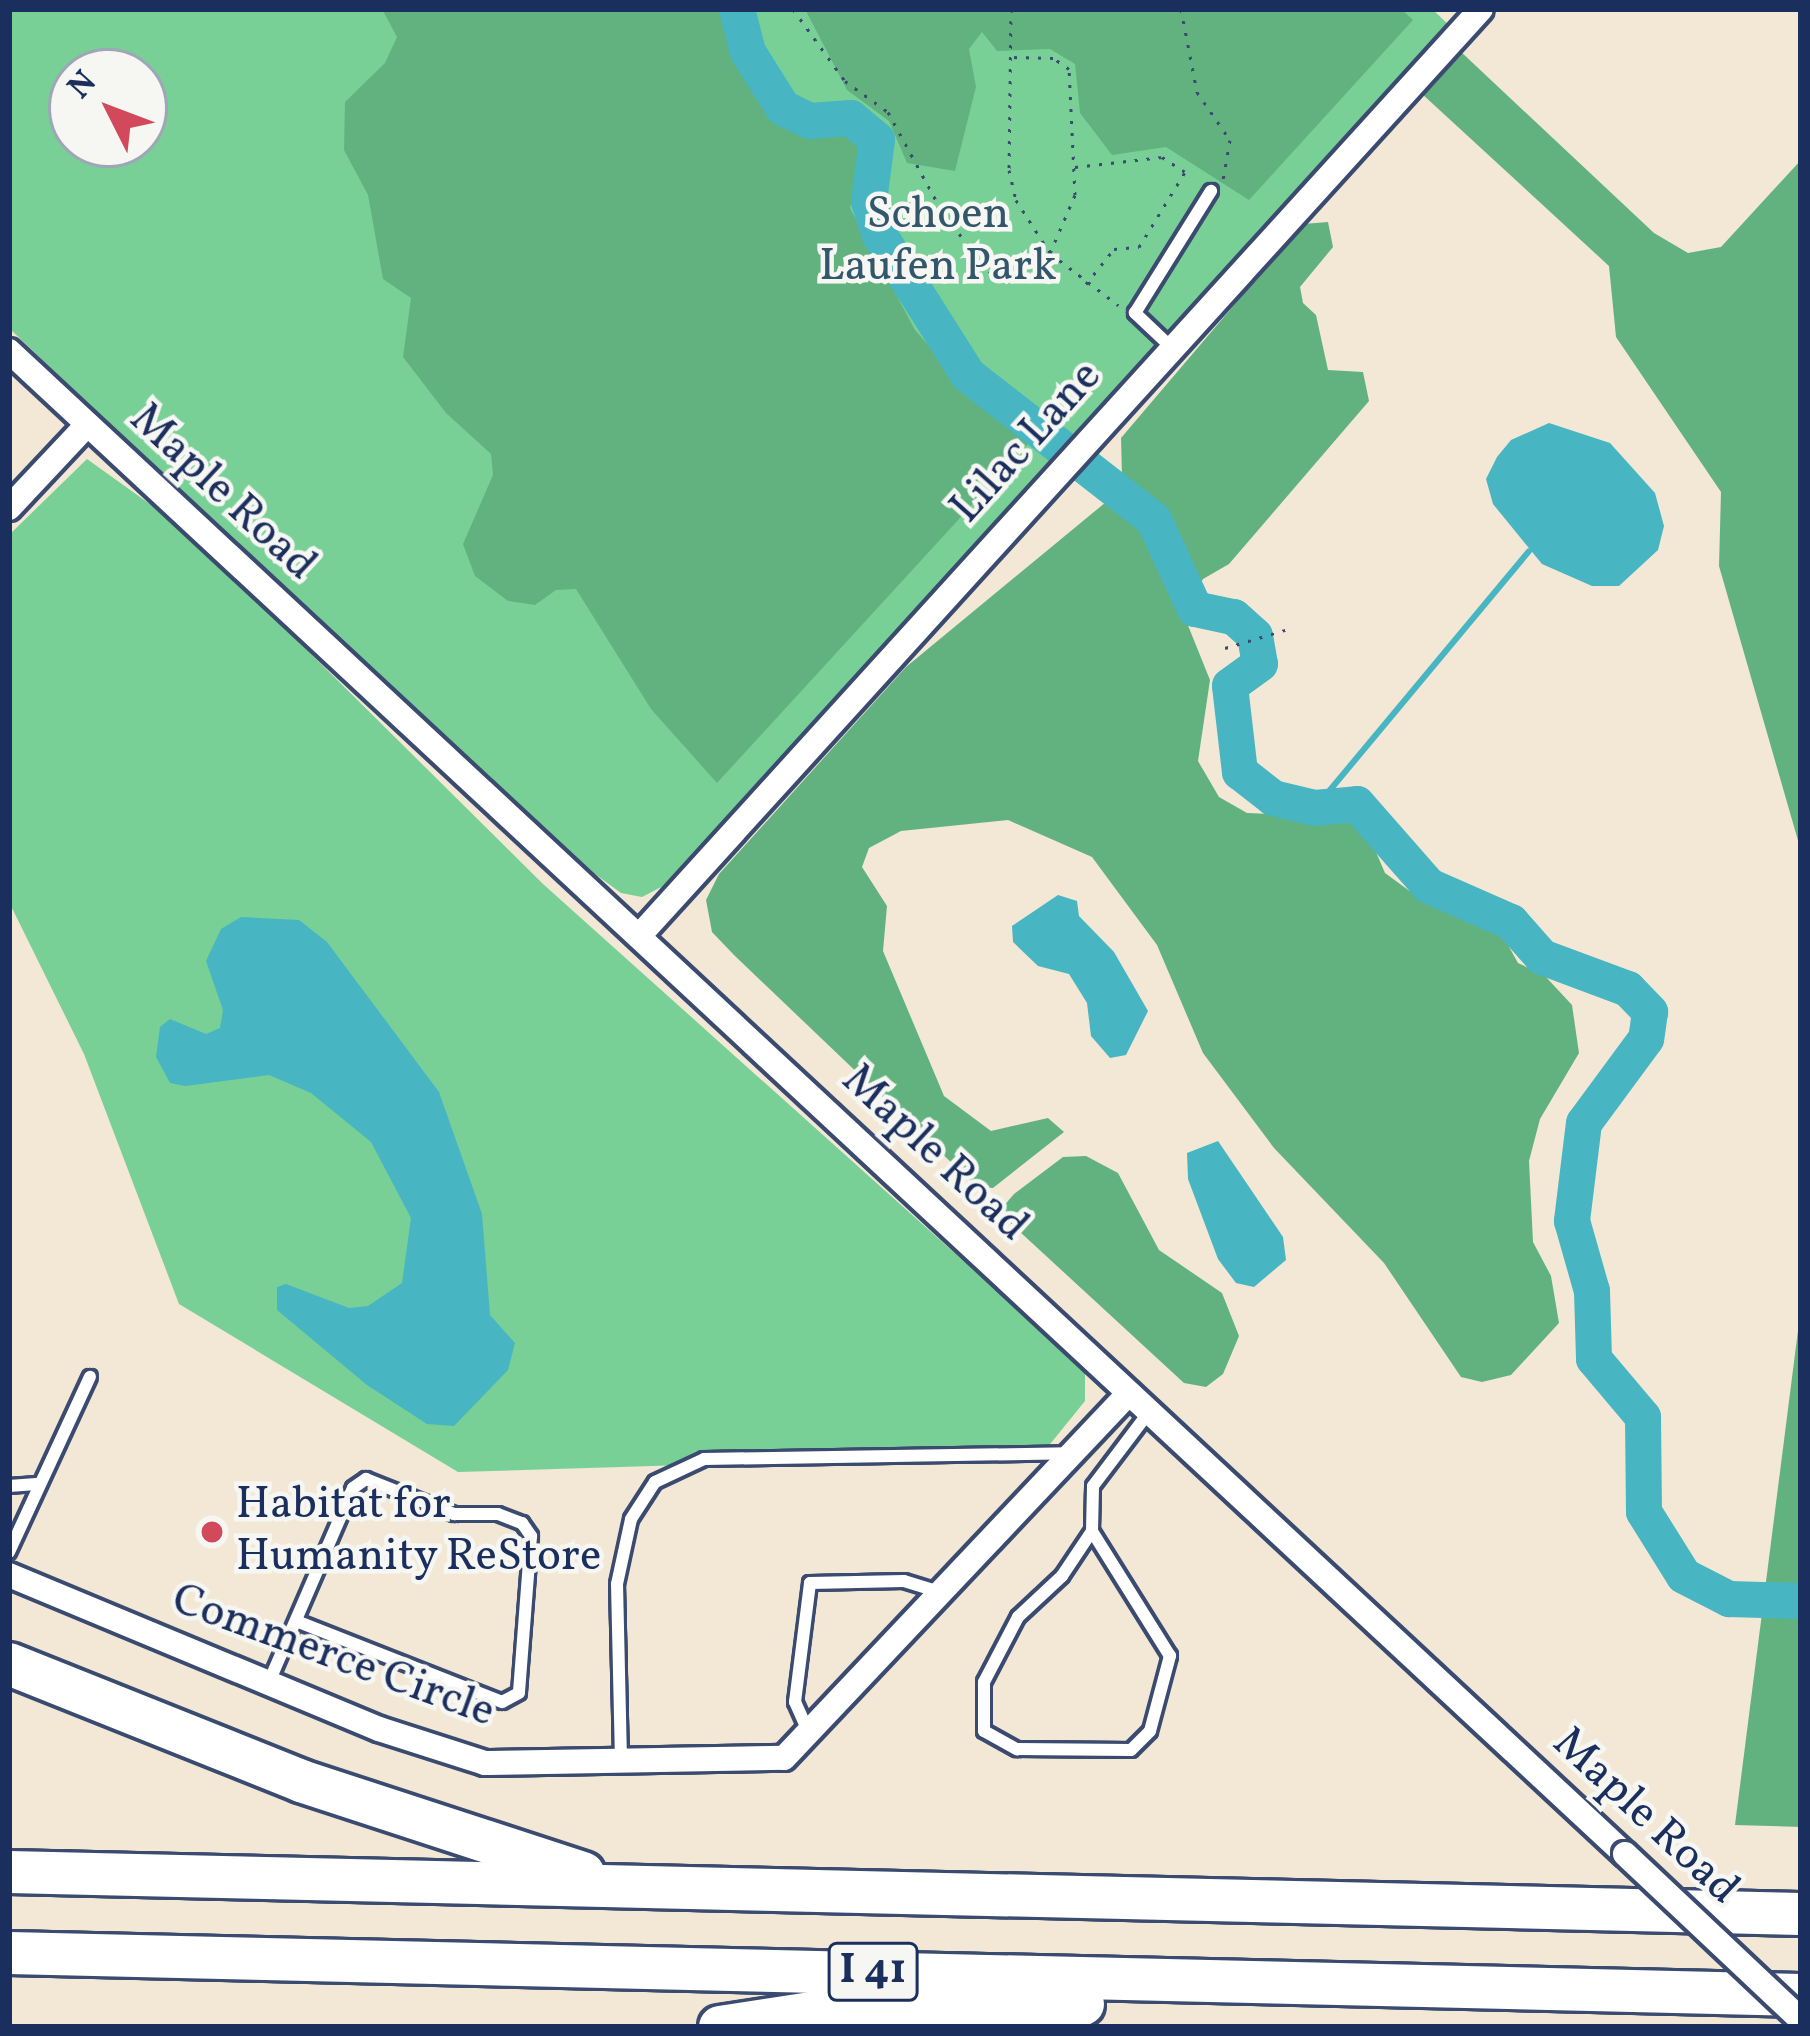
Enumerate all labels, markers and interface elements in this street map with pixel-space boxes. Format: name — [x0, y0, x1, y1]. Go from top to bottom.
north arrow — [48, 48, 168, 168]
text: N — [58, 62, 109, 110]
park label: Schoen Laufen Park — [819, 189, 1057, 295]
street label: Lilac Lane — [940, 351, 1114, 535]
street label: Maple Road — [118, 393, 326, 593]
street label: Maple Road — [830, 1054, 1038, 1254]
place label: Habitat for Humanity ReStore — [236, 1479, 603, 1585]
marker: Habitat for Humanity ReStore — [199, 1519, 225, 1545]
street label: Commerce Circle — [164, 1574, 502, 1740]
street label: Maple Road — [1541, 1717, 1749, 1917]
road number: I 41 — [825, 1936, 921, 2008]

